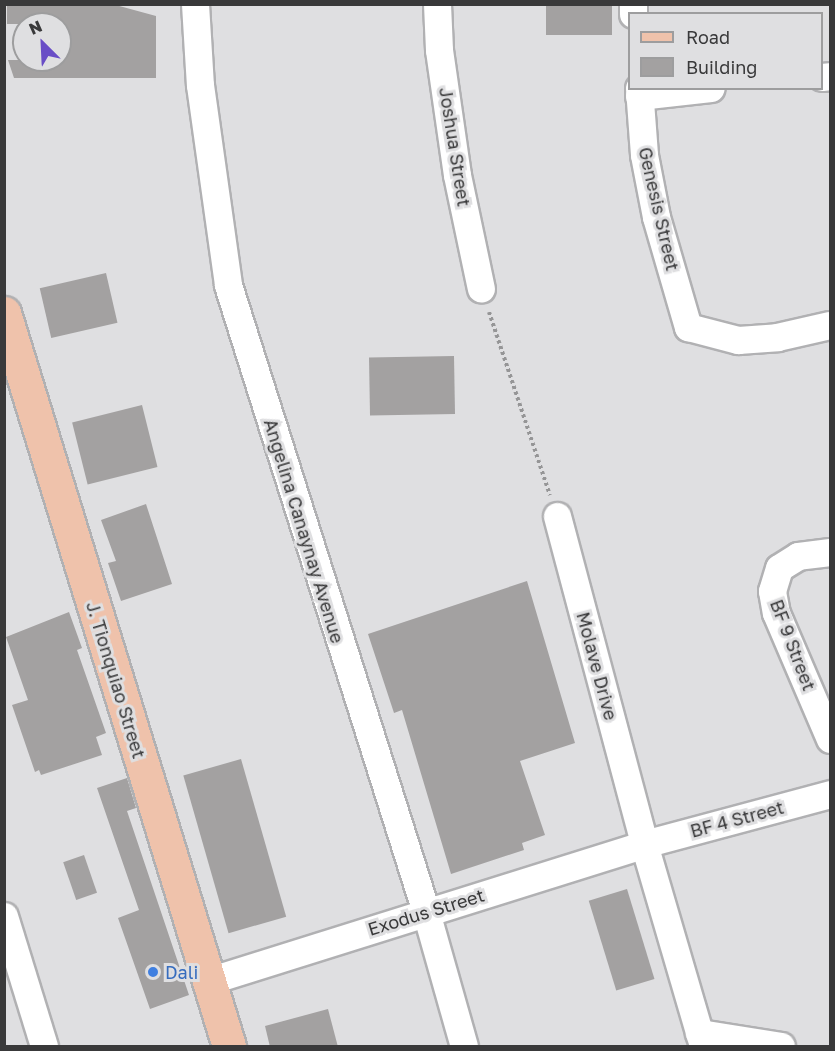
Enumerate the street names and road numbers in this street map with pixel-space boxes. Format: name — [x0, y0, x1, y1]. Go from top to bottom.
street label: Joshua Street — [435, 86, 475, 208]
street label: Genesis Street — [634, 145, 684, 273]
street label: Angelina Canaynay Avenue — [260, 416, 348, 646]
street label: BF 9 Street — [766, 596, 820, 694]
street label: J. Tionquiao Street — [82, 599, 150, 761]
street label: Molave Drive — [572, 610, 622, 722]
street label: BF 4 Street — [688, 796, 786, 842]
street label: Exodus Street — [365, 884, 487, 940]

